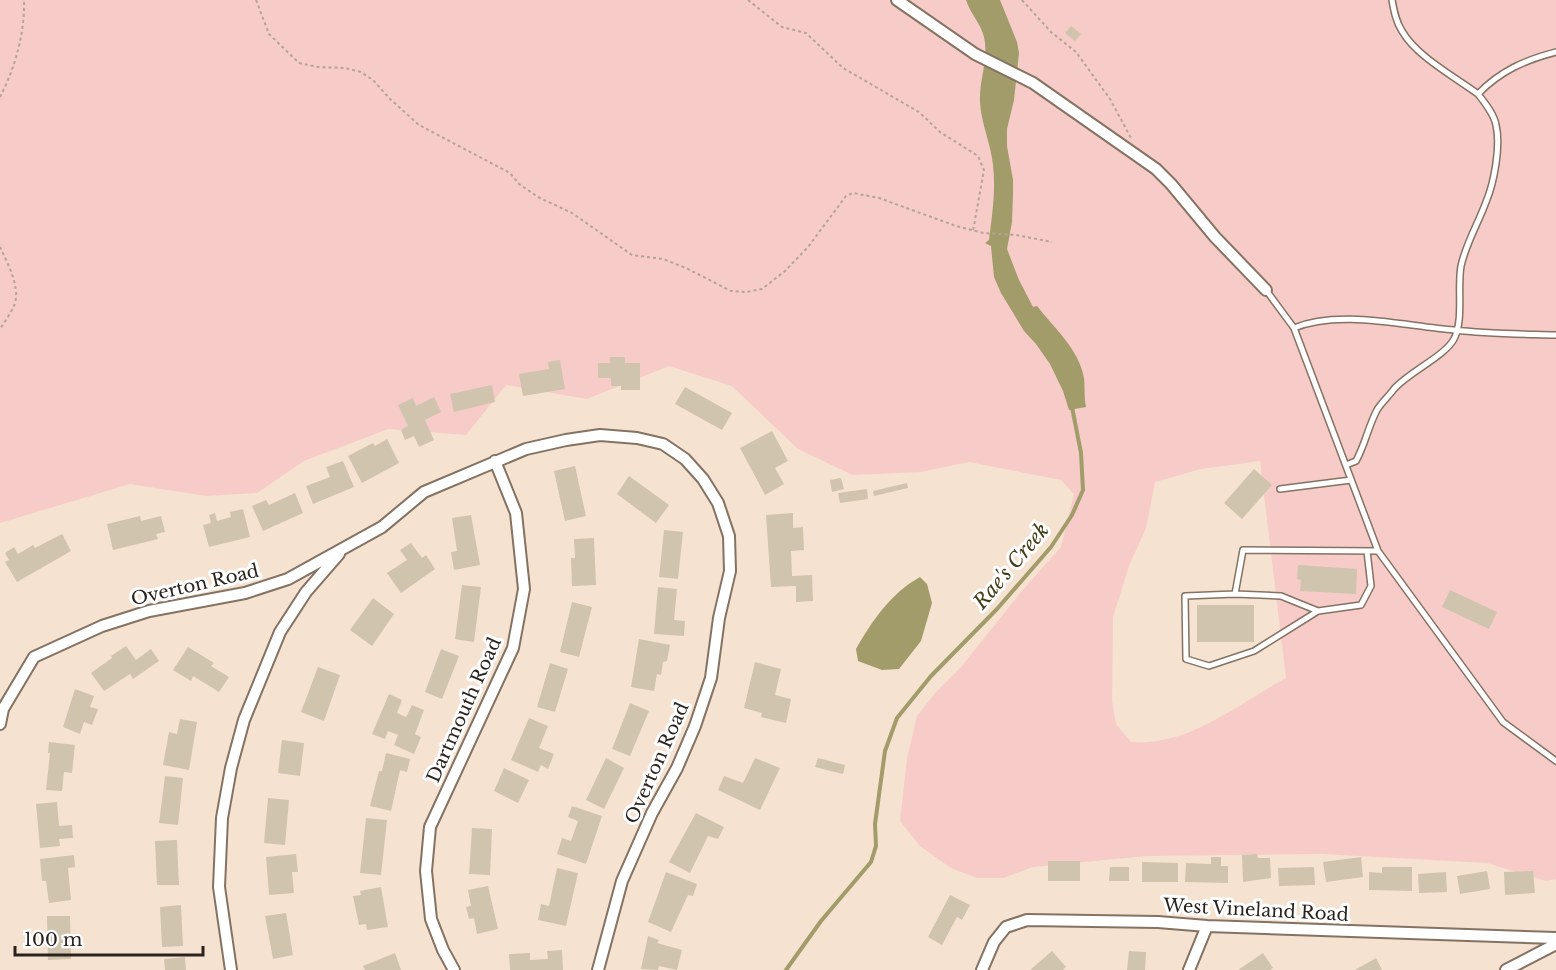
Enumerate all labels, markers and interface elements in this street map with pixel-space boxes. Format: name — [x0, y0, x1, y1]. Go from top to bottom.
water label: Rae's Creek — [968, 518, 1054, 615]
street label: Overton Road — [129, 560, 261, 610]
street label: Dartmouth Road — [422, 634, 506, 786]
street label: Overton Road — [620, 699, 694, 827]
street label: West Vineland Road — [1162, 894, 1349, 926]
scale bar — [15, 919, 202, 957]
text: 100 m — [24, 929, 82, 951]

